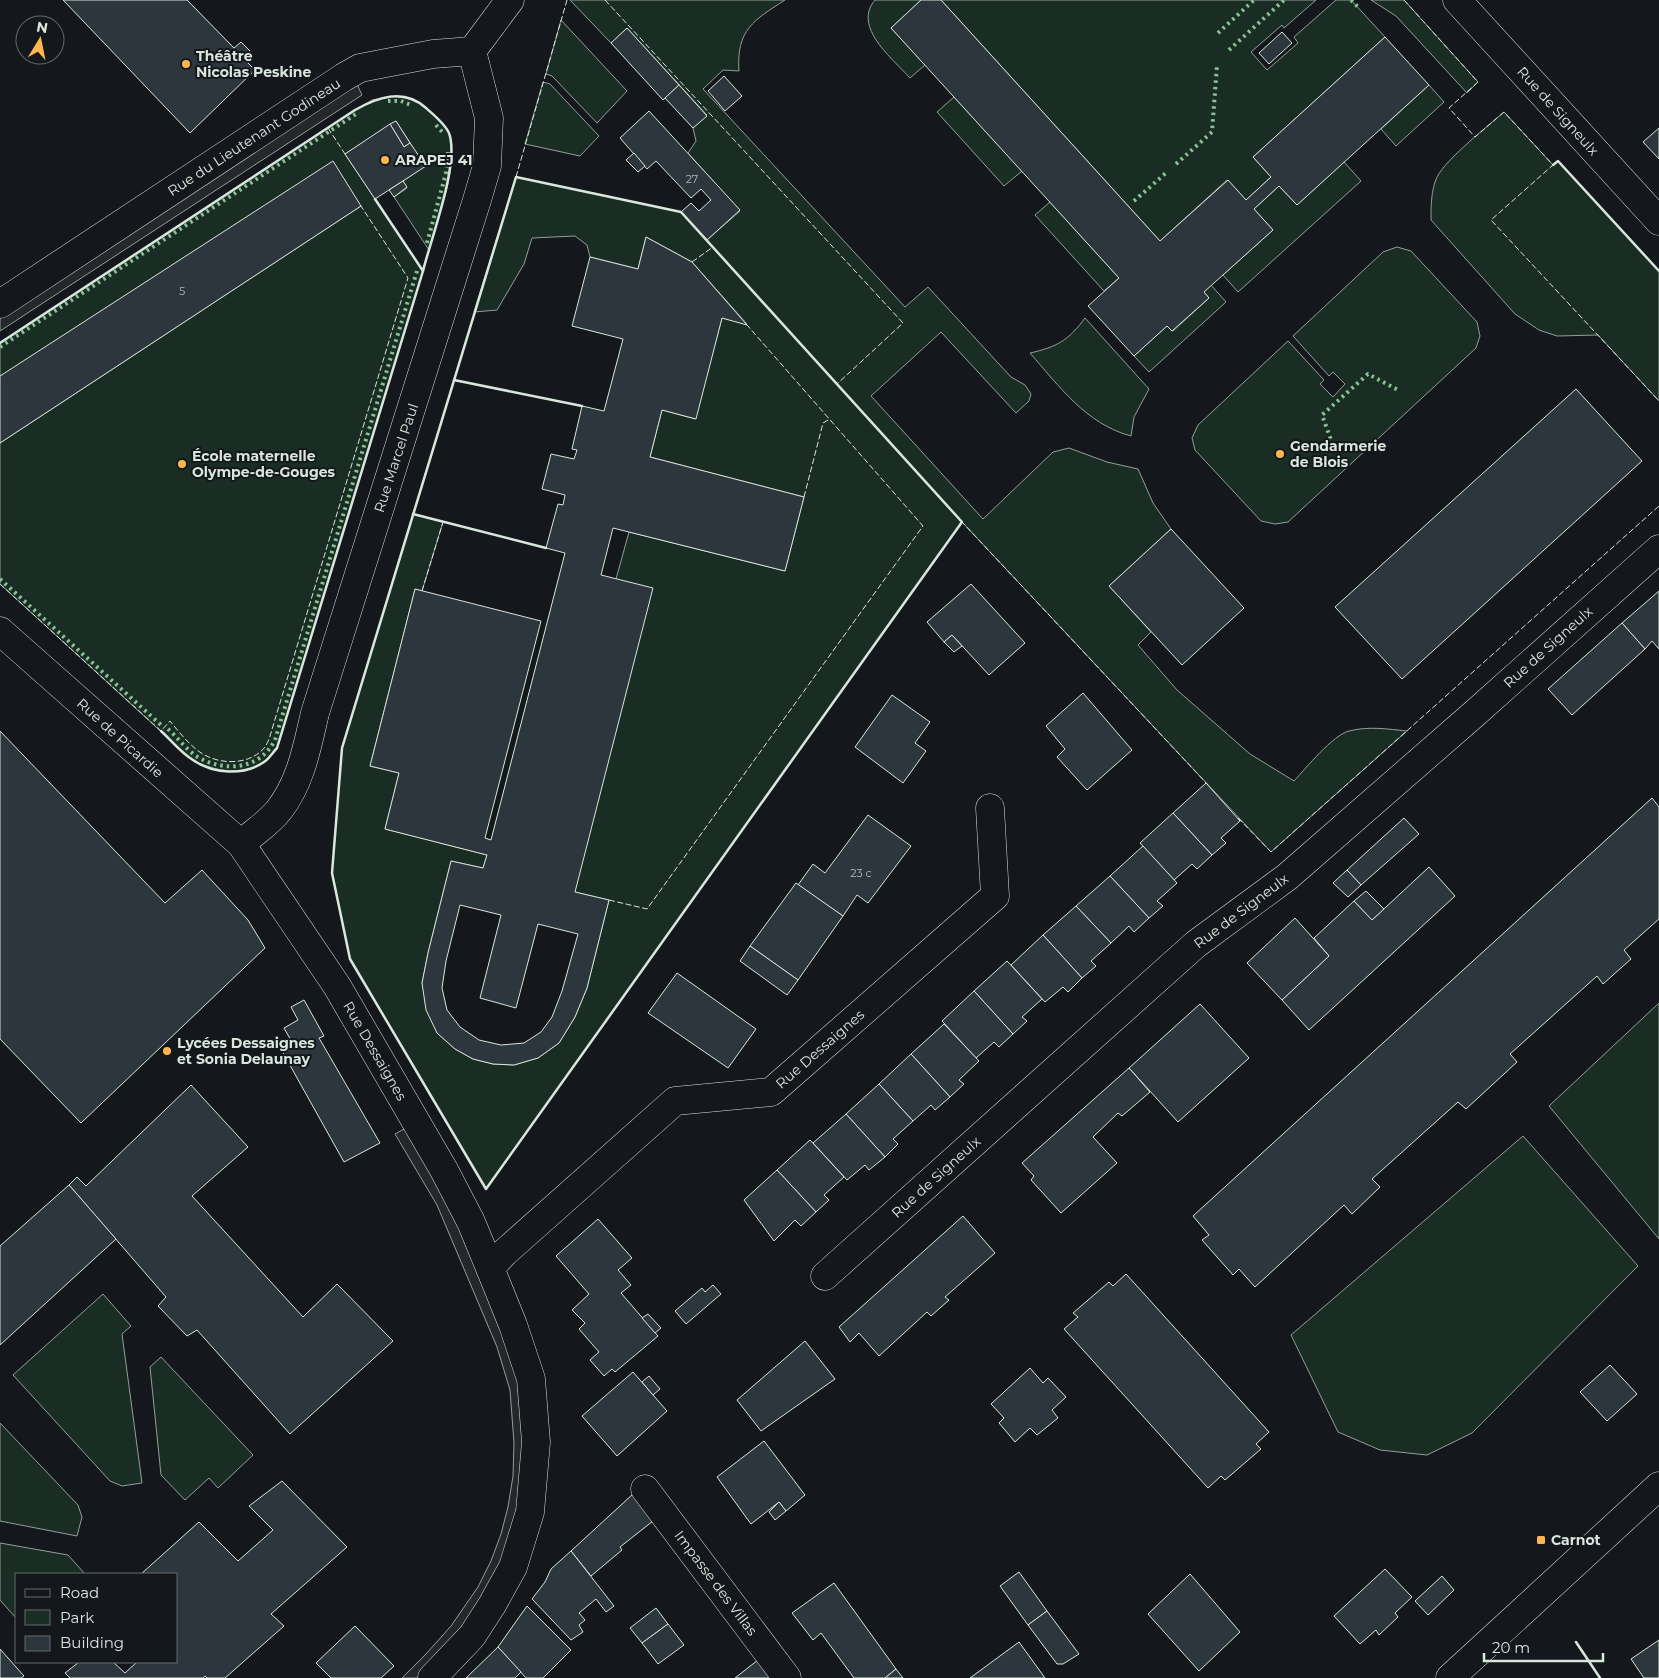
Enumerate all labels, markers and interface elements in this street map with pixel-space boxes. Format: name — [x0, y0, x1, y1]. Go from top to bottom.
north arrow — [15, 15, 65, 65]
text: N — [35, 17, 49, 37]
place label: Théâtre Nicolas Peskine — [196, 47, 312, 81]
marker: Théâtre Nicolas Peskine — [180, 58, 192, 70]
street label: Rue de Signeulx — [1513, 63, 1603, 160]
street label: Rue du Lieutenant Godineau — [164, 74, 344, 200]
place label: ARAPEJ 41 — [394, 151, 473, 169]
marker: ARAPEJ 41 — [379, 154, 391, 166]
house number: 27 — [686, 172, 698, 186]
house number: 5 — [179, 284, 185, 298]
street label: Rue Marcel Paul — [370, 401, 422, 515]
place label: Gendarmerie de Blois — [1290, 437, 1386, 471]
place label: École maternelle Olympe-de-Gouges — [192, 447, 336, 481]
marker: Gendarmerie de Blois — [1274, 448, 1286, 460]
marker: École maternelle Olympe-de-Gouges — [176, 458, 188, 470]
street label: Rue de Signeulx — [1500, 602, 1597, 692]
street label: Rue de Picardie — [73, 694, 167, 782]
house number: 23 c — [850, 866, 872, 880]
street label: Rue de Signeulx — [1190, 869, 1292, 952]
street label: Rue Dessaignes — [339, 998, 411, 1104]
street label: Rue Dessaignes — [772, 1005, 868, 1092]
place label: Lycées Dessaignes et Sonia Delaunay — [177, 1034, 315, 1068]
marker: Lycées Dessaignes et Sonia Delaunay — [161, 1045, 173, 1057]
street label: Rue de Signeulx — [888, 1132, 985, 1222]
street label: Impasse des Villas — [671, 1527, 761, 1639]
place label: Carnot — [1551, 1531, 1601, 1549]
marker: Carnot — [1535, 1534, 1547, 1546]
legend — [15, 1573, 178, 1663]
text: Road — [60, 1583, 99, 1602]
text: Park — [60, 1608, 94, 1627]
scale bar — [1484, 1630, 1603, 1662]
text: Building — [60, 1633, 124, 1652]
text: 20 m — [1492, 1638, 1530, 1657]

